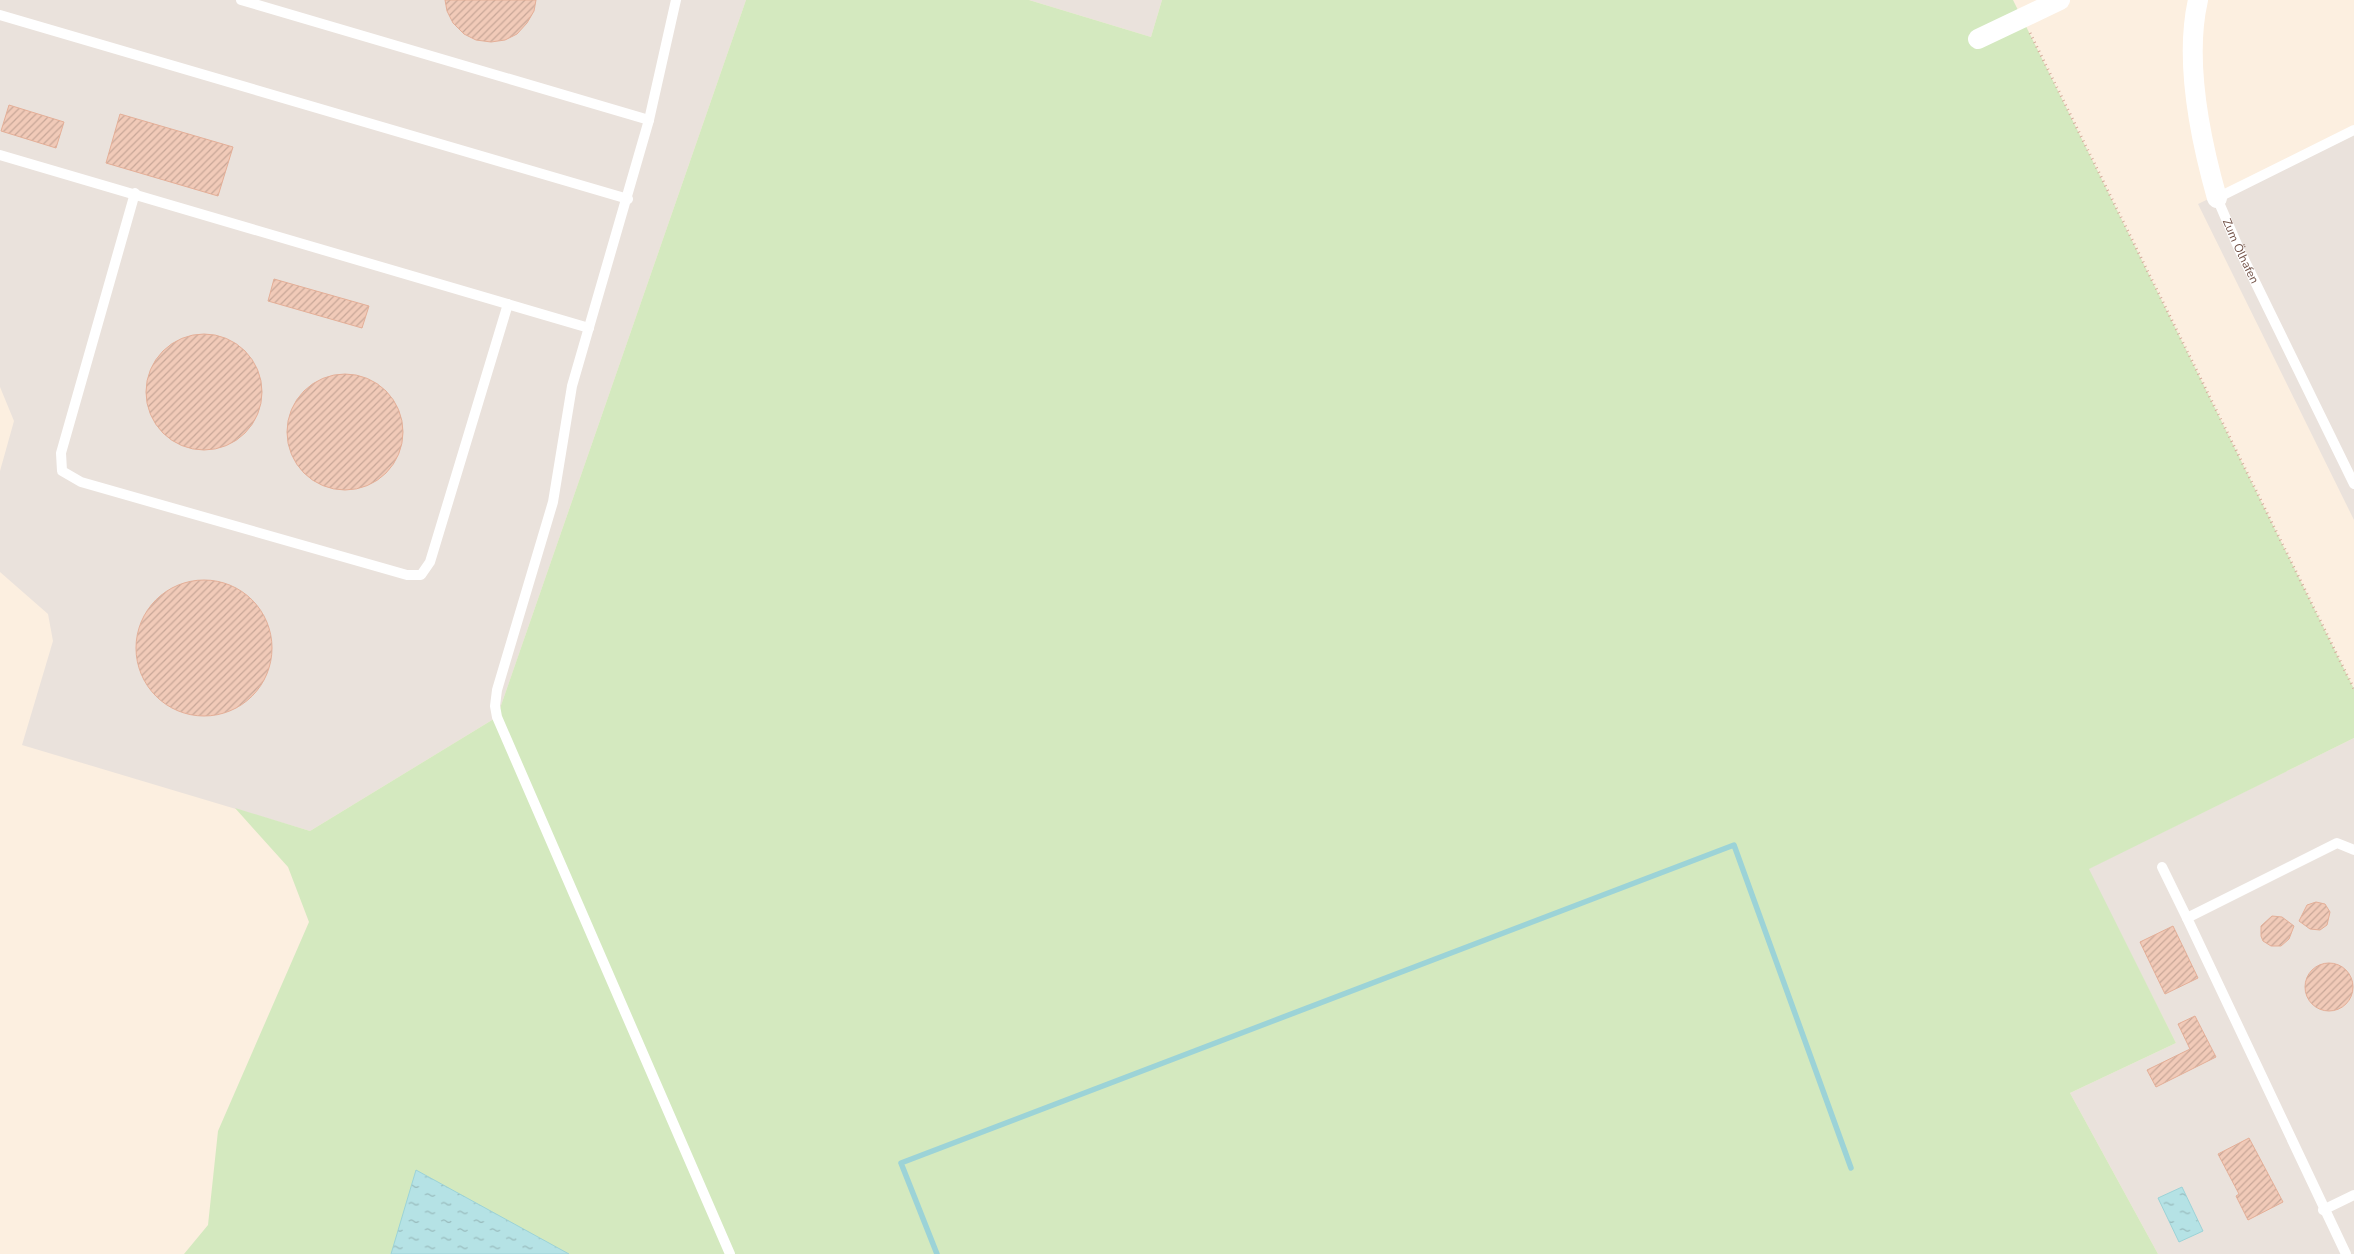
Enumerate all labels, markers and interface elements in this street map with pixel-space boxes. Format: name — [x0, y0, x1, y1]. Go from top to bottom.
street label: Zum Ölhafen — [2219, 216, 2263, 286]

